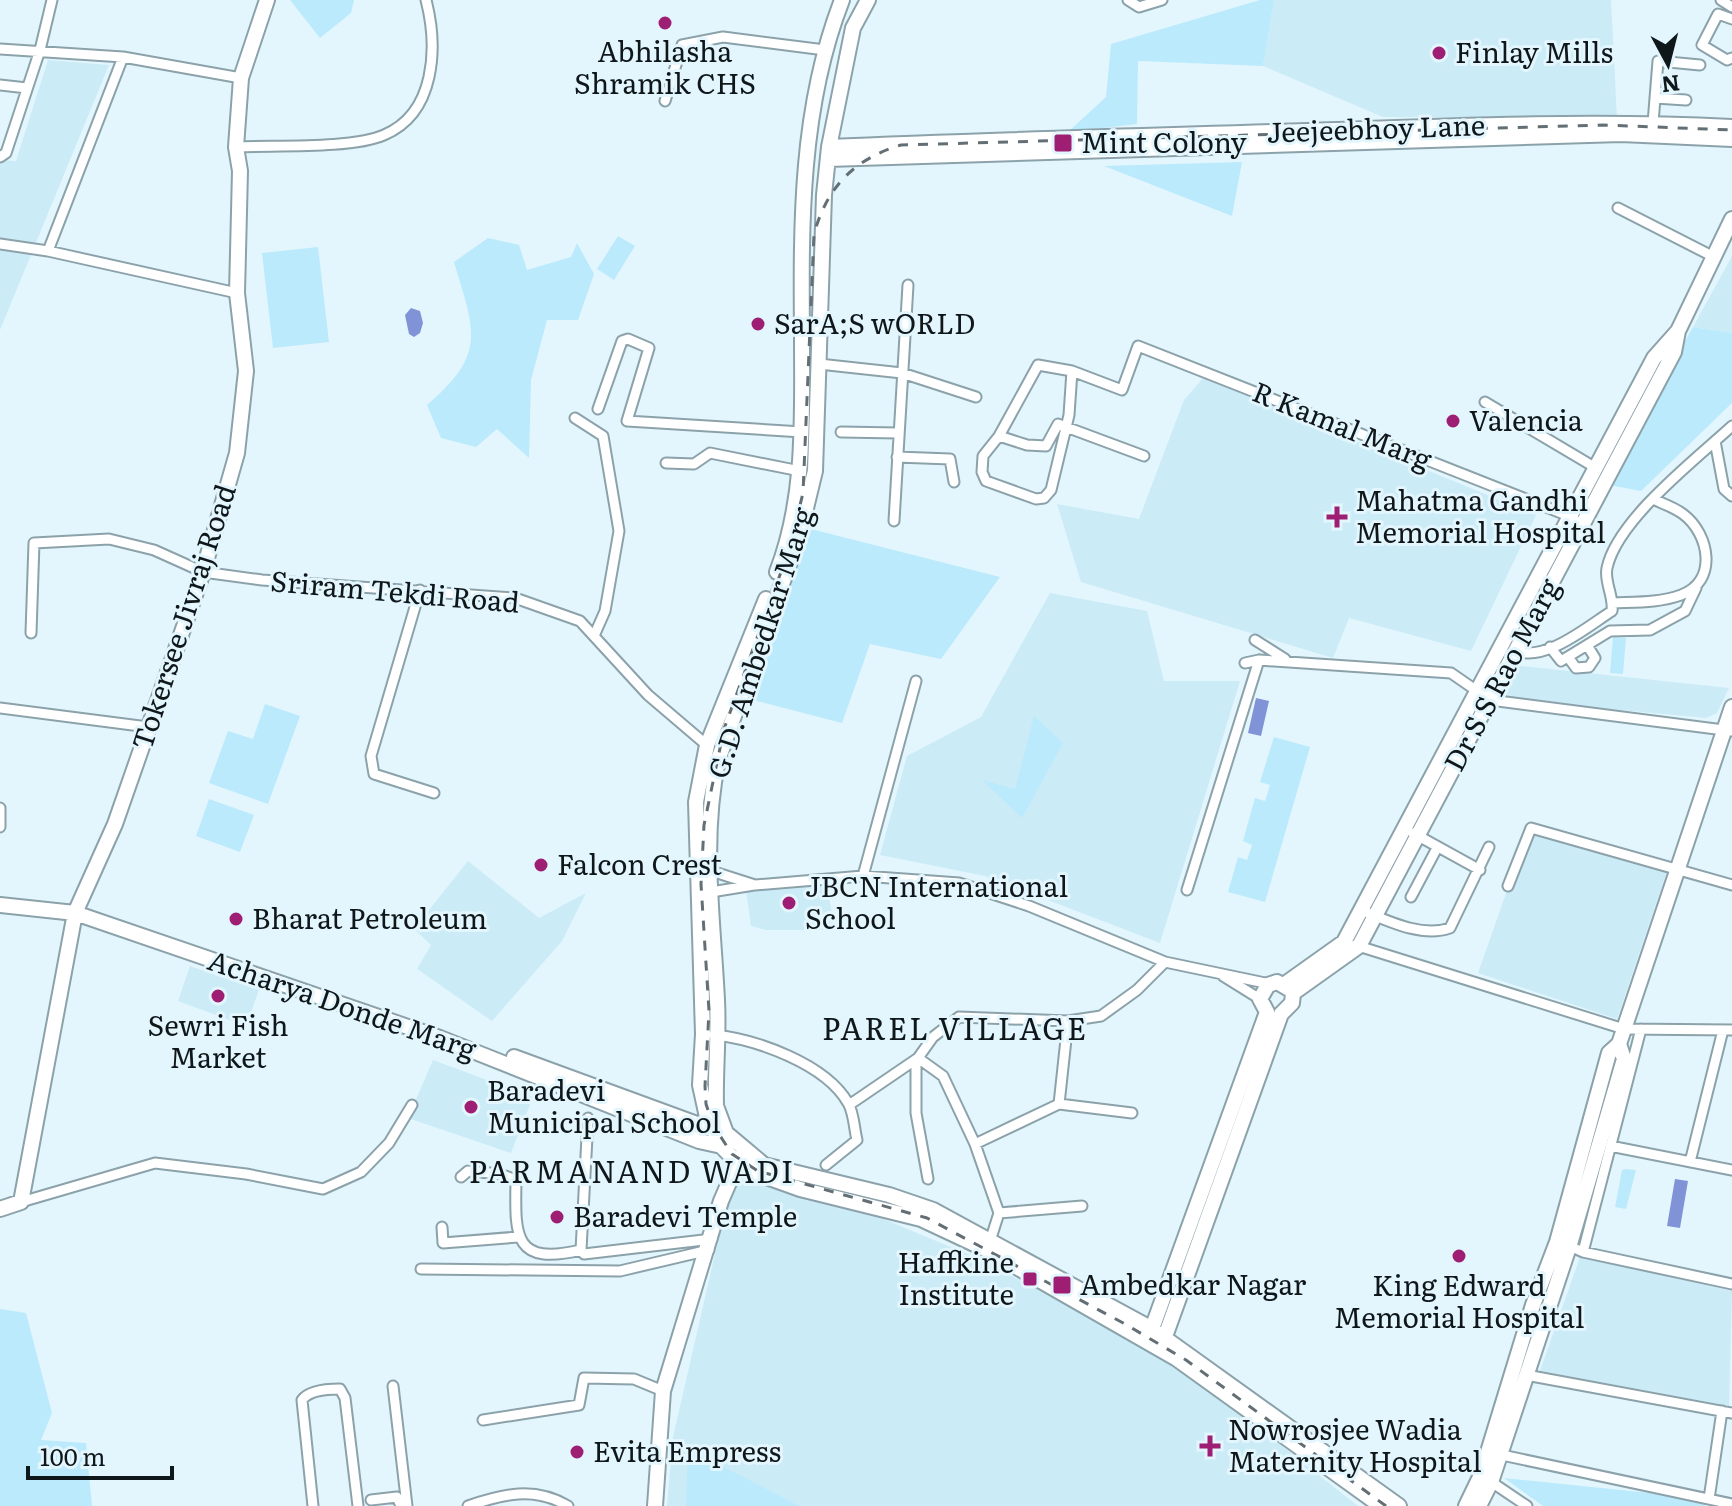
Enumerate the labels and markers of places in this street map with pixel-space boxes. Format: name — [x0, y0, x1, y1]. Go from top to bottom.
marker: Abhilasha Shramik CHS — [656, 14, 674, 32]
place label: Abhilasha Shramik CHS — [574, 29, 756, 103]
place label: Finlay Mills — [1455, 30, 1613, 72]
marker: Finlay Mills — [1430, 44, 1448, 62]
place label: Mint Colony — [1081, 120, 1248, 162]
marker: Mint Colony — [1052, 132, 1074, 154]
place label: SarA;S wORLD — [774, 301, 976, 343]
marker: SarA;S wORLD — [749, 315, 767, 333]
place label: Valencia — [1469, 398, 1583, 440]
marker: Valencia — [1444, 412, 1462, 430]
place label: Mahatma Gandhi Memorial Hospital — [1355, 478, 1606, 552]
marker: Mahatma Gandhi Memorial Hospital — [1326, 506, 1348, 528]
place label: Falcon Crest — [557, 842, 722, 884]
marker: Falcon Crest — [532, 856, 550, 874]
place label: JBCN International School — [805, 864, 1068, 938]
marker: JBCN International School — [780, 894, 798, 912]
place label: Bharat Petroleum — [252, 896, 487, 938]
marker: Bharat Petroleum — [227, 910, 245, 928]
marker: Sewri Fish Market — [209, 987, 227, 1005]
place label: Sewri Fish Market — [148, 1003, 288, 1077]
place label: Baradevi Municipal School — [487, 1068, 721, 1142]
marker: Baradevi Municipal School — [462, 1098, 480, 1116]
place label: Baradevi Temple — [573, 1194, 797, 1236]
marker: Baradevi Temple — [548, 1208, 566, 1226]
place label: Haffkine Institute — [898, 1240, 1014, 1314]
marker: King Edward Memorial Hospital — [1450, 1247, 1468, 1265]
place label: Ambedkar Nagar — [1080, 1262, 1307, 1304]
place label: King Edward Memorial Hospital — [1334, 1263, 1584, 1337]
marker: Haffkine Institute — [1021, 1270, 1039, 1288]
marker: Ambedkar Nagar — [1051, 1274, 1073, 1296]
place label: Nowrosjee Wadia Maternity Hospital — [1228, 1407, 1482, 1481]
place label: Evita Empress — [593, 1429, 781, 1471]
marker: Nowrosjee Wadia Maternity Hospital — [1199, 1435, 1221, 1457]
marker: Evita Empress — [568, 1443, 586, 1461]

